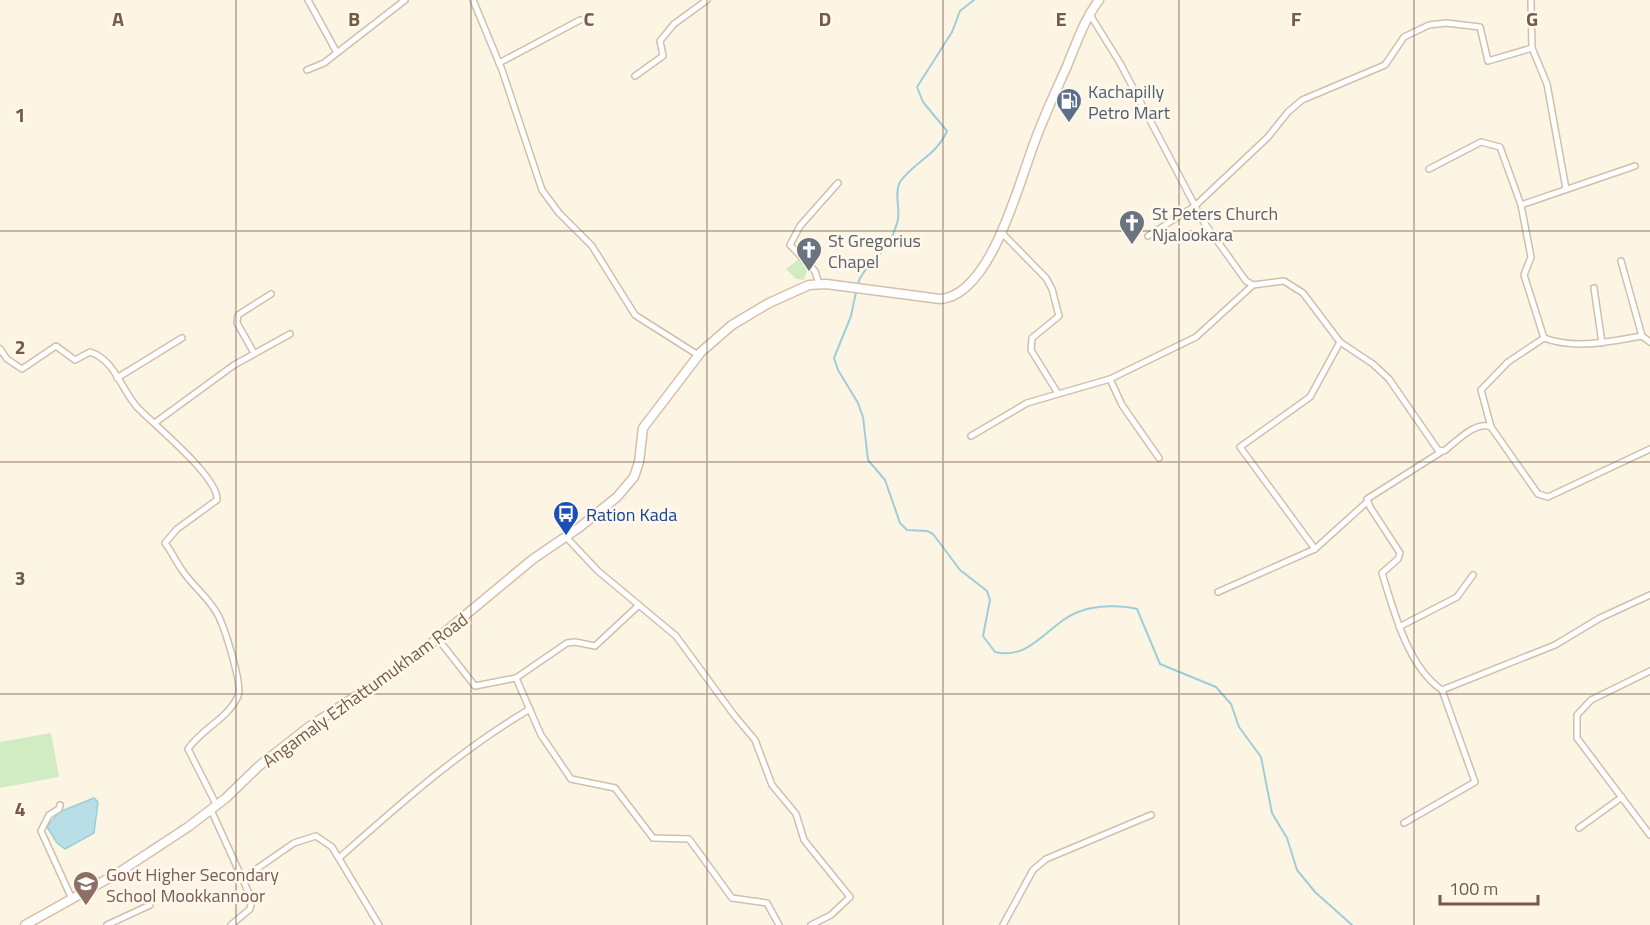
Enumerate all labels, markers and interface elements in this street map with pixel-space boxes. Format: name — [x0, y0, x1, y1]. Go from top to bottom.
text: A — [112, 3, 124, 34]
text: B — [348, 3, 360, 34]
text: C — [584, 3, 595, 34]
text: D — [819, 3, 831, 34]
text: E — [1055, 3, 1067, 34]
text: F — [1291, 3, 1302, 34]
text: G — [1526, 3, 1538, 34]
place label: Kachapilly Petro Mart — [1088, 78, 1171, 126]
fuel station icon: Kachapilly Petro Mart — [1054, 86, 1084, 124]
text: 1 — [14, 99, 26, 130]
place label: St Peters Church Njalookara — [1152, 200, 1278, 248]
church icon: St Peters Church Njalookara — [1117, 208, 1147, 246]
place label: St Gregorius Chapel — [828, 227, 921, 275]
church icon: St Gregorius Chapel — [794, 235, 824, 273]
text: 2 — [14, 331, 26, 362]
bus stop icon: Ration Kada — [551, 499, 581, 537]
place label: Ration Kada — [586, 501, 677, 528]
text: 3 — [14, 562, 26, 593]
street label: Angamaly Ezhattumukham Road — [257, 606, 473, 774]
text: 4 — [14, 793, 26, 824]
place label: Govt Higher Secondary School Mookkannoor — [106, 861, 279, 909]
scale bar — [1440, 868, 1538, 906]
school or university icon: Govt Higher Secondary School Mookkannoor — [71, 869, 101, 907]
text: 100 m — [1449, 875, 1498, 902]

